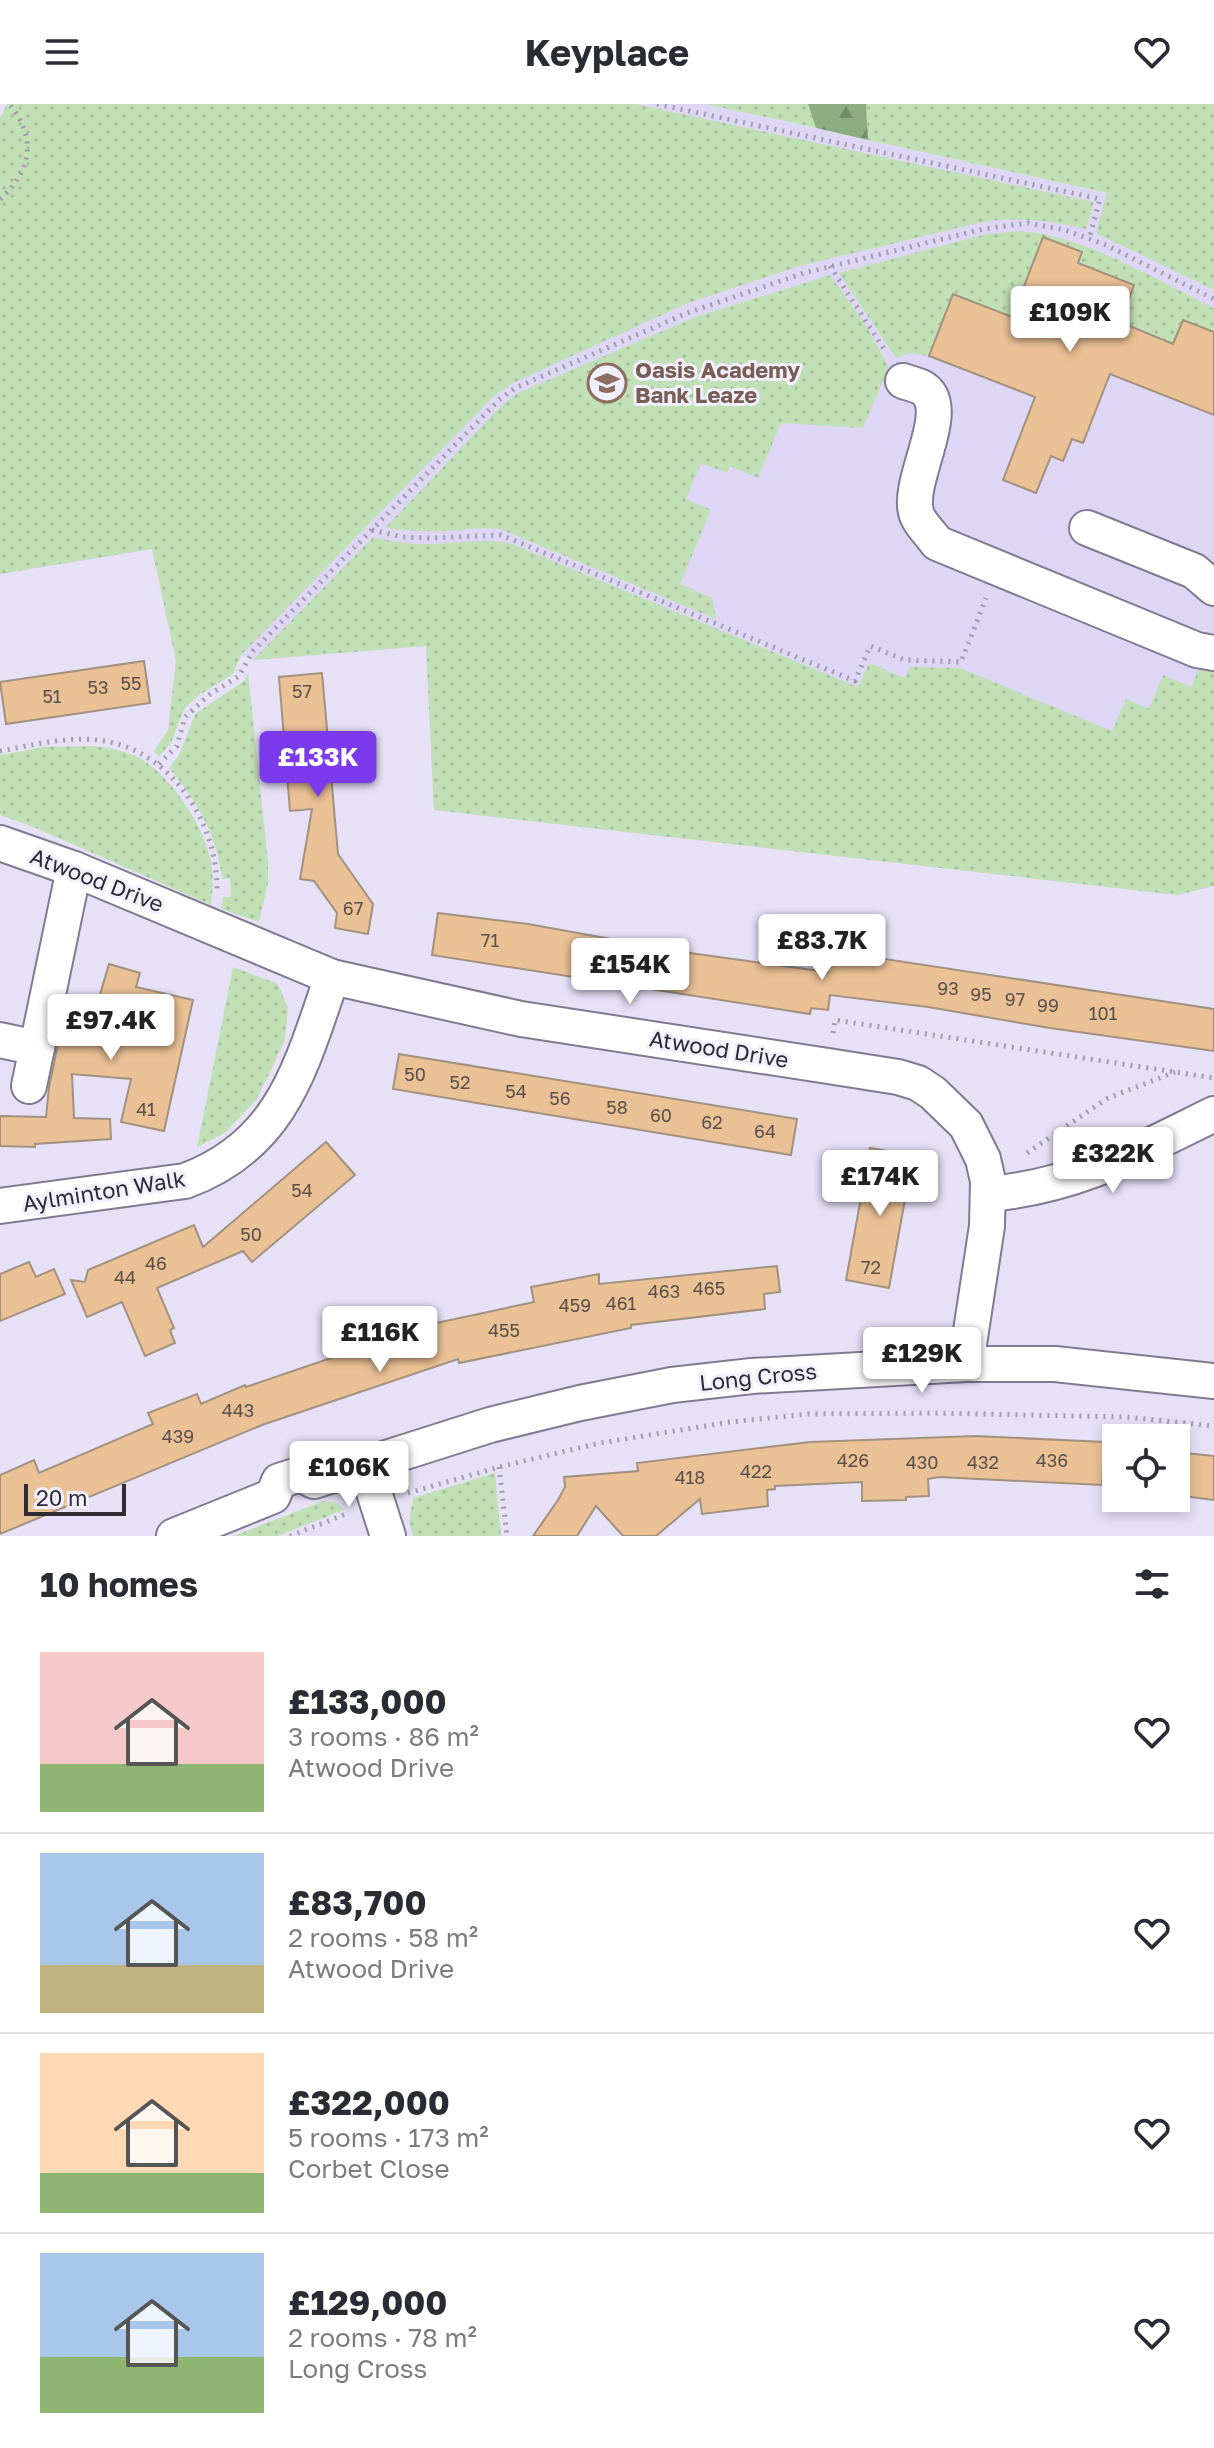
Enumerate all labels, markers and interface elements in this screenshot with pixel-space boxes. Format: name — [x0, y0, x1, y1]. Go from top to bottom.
icon: menu — [40, 30, 84, 74]
icon: heart — [1130, 30, 1174, 74]
text: Keyplace — [525, 31, 689, 74]
pin: £109K — [1014, 286, 1126, 354]
text: £109K — [1029, 296, 1111, 327]
place label: Oasis Academy Bank Leaze — [635, 356, 800, 408]
school or university icon: Oasis Academy Bank Leaze — [586, 362, 628, 404]
house number: 55 — [121, 672, 141, 694]
house number: 53 — [88, 676, 108, 698]
house number: 57 — [292, 680, 312, 702]
house number: 51 — [42, 685, 62, 707]
pin: £133K — [262, 731, 374, 799]
text: £133K — [277, 741, 359, 772]
street label: Atwood Drive — [27, 842, 168, 917]
house number: 67 — [343, 897, 363, 919]
pin: £83.7K — [757, 914, 887, 982]
text: £83.7K — [776, 924, 868, 955]
house number: 71 — [481, 929, 499, 951]
pin: £154K — [574, 938, 686, 1006]
text: £154K — [589, 948, 671, 979]
house number: 93 — [937, 977, 959, 999]
house number: 95 — [970, 983, 992, 1005]
house number: 97 — [1005, 988, 1025, 1010]
pin: £97.4K — [46, 994, 176, 1062]
house number: 99 — [1037, 994, 1059, 1016]
house number: 101 — [1089, 1002, 1118, 1024]
text: £97.4K — [65, 1004, 157, 1035]
street label: Atwood Drive — [648, 1024, 791, 1073]
house number: 50 — [404, 1063, 426, 1085]
house number: 52 — [450, 1071, 470, 1093]
house number: 54 — [505, 1080, 527, 1102]
house number: 56 — [549, 1087, 571, 1109]
house number: 58 — [606, 1096, 628, 1118]
house number: 41 — [136, 1098, 156, 1120]
house number: 60 — [650, 1104, 672, 1126]
house number: 62 — [701, 1111, 723, 1133]
house number: 64 — [754, 1120, 776, 1142]
pin: £322K — [1057, 1127, 1169, 1195]
text: £322K — [1071, 1137, 1155, 1168]
pin: £174K — [824, 1150, 936, 1218]
text: £174K — [840, 1160, 920, 1191]
street label: Aylminton Walk — [21, 1164, 187, 1217]
house number: 54 — [291, 1179, 313, 1201]
house number: 50 — [240, 1223, 262, 1245]
house number: 46 — [145, 1252, 167, 1274]
house number: 72 — [861, 1256, 881, 1278]
house number: 44 — [114, 1266, 136, 1288]
house number: 465 — [693, 1277, 725, 1299]
house number: 463 — [648, 1280, 680, 1302]
house number: 461 — [606, 1292, 637, 1314]
house number: 459 — [559, 1294, 591, 1316]
pin: £116K — [324, 1306, 436, 1374]
text: £116K — [340, 1316, 420, 1347]
house number: 455 — [488, 1319, 520, 1341]
pin: £129K — [866, 1327, 978, 1395]
text: £129K — [881, 1337, 963, 1368]
street label: Long Cross — [698, 1357, 818, 1396]
house number: 443 — [222, 1399, 254, 1421]
map controls — [1102, 1424, 1190, 1512]
button: locate — [1102, 1424, 1190, 1512]
house number: 439 — [162, 1425, 194, 1447]
pin: £106K — [293, 1441, 405, 1509]
house number: 426 — [837, 1449, 869, 1471]
house number: 436 — [1036, 1449, 1068, 1471]
text: £106K — [308, 1451, 390, 1482]
house number: 430 — [906, 1451, 938, 1473]
house number: 432 — [967, 1451, 999, 1473]
house number: 422 — [740, 1460, 772, 1482]
house number: 418 — [675, 1466, 705, 1488]
scale bar — [24, 1480, 126, 1516]
text: 20 m — [36, 1484, 87, 1511]
icon: filters — [1130, 1562, 1174, 1606]
text: 10 homes — [40, 1564, 198, 1604]
text: £133,000 — [288, 1681, 447, 1721]
icon: home — [104, 1684, 200, 1780]
icon: heart — [1130, 1710, 1174, 1754]
text: 3 rooms · 86 m² — [288, 1721, 479, 1752]
text: Atwood Drive — [288, 1752, 454, 1783]
text: £83,700 — [288, 1882, 427, 1922]
icon: home — [104, 1885, 200, 1981]
icon: heart — [1130, 1911, 1174, 1955]
text: 2 rooms · 58 m² — [288, 1922, 478, 1953]
text: Atwood Drive — [288, 1953, 454, 1984]
text: £322,000 — [288, 2082, 450, 2122]
icon: home — [104, 2085, 200, 2181]
icon: heart — [1130, 2111, 1174, 2155]
text: 5 rooms · 173 m² — [288, 2122, 489, 2153]
text: Corbet Close — [288, 2153, 450, 2184]
text: £129,000 — [288, 2282, 447, 2322]
icon: home — [104, 2285, 200, 2381]
icon: heart — [1130, 2311, 1174, 2355]
text: 2 rooms · 78 m² — [288, 2322, 477, 2353]
text: Long Cross — [288, 2353, 427, 2384]

